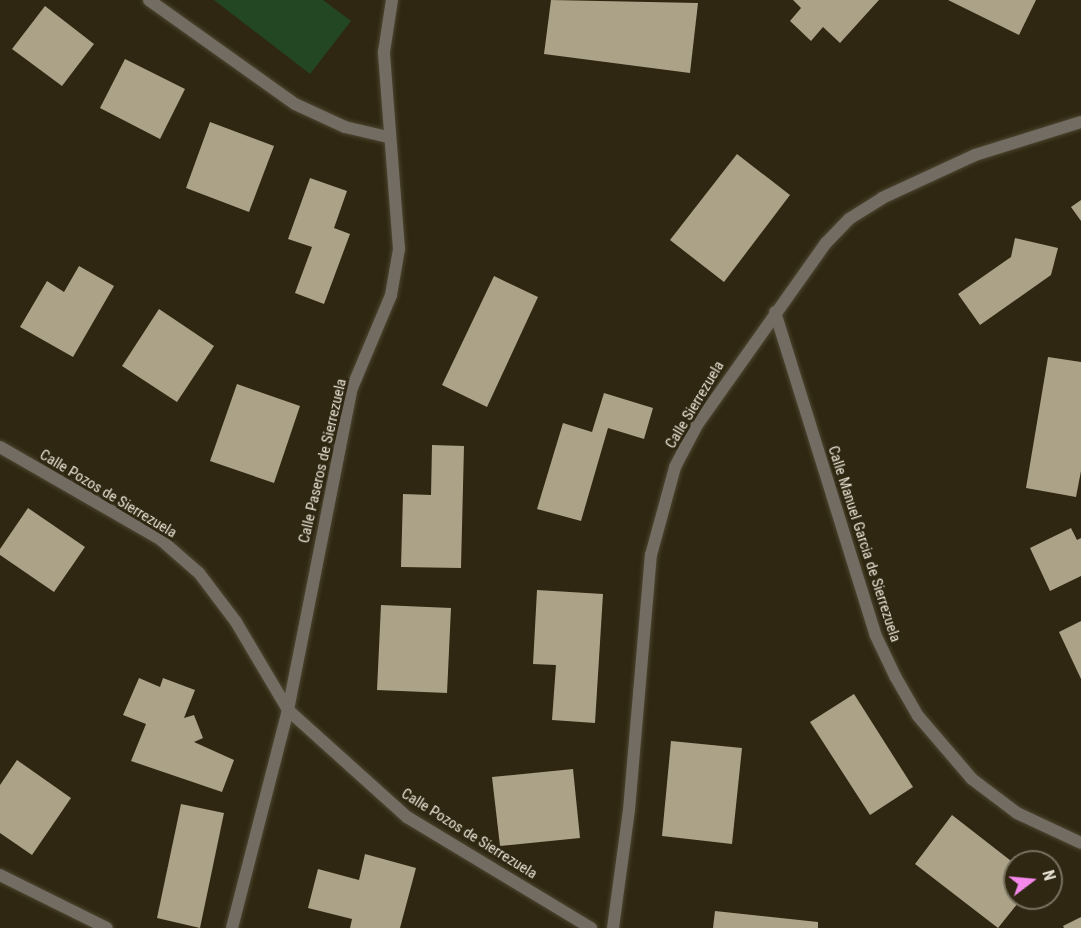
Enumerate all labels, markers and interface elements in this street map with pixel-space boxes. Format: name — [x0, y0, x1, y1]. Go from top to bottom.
street label: Calle Sierrezuela — [662, 358, 728, 452]
street label: Calle Paseros de Sierrezuela — [295, 377, 351, 545]
street label: Calle Manuel Garcia de Sierrezuela — [824, 444, 904, 644]
street label: Calle Pozos de Sierrezuela — [36, 446, 180, 542]
street label: Calle Pozos de Sierrezuela — [398, 785, 540, 883]
north arrow — [1003, 850, 1063, 910]
text: N — [1038, 868, 1059, 883]

